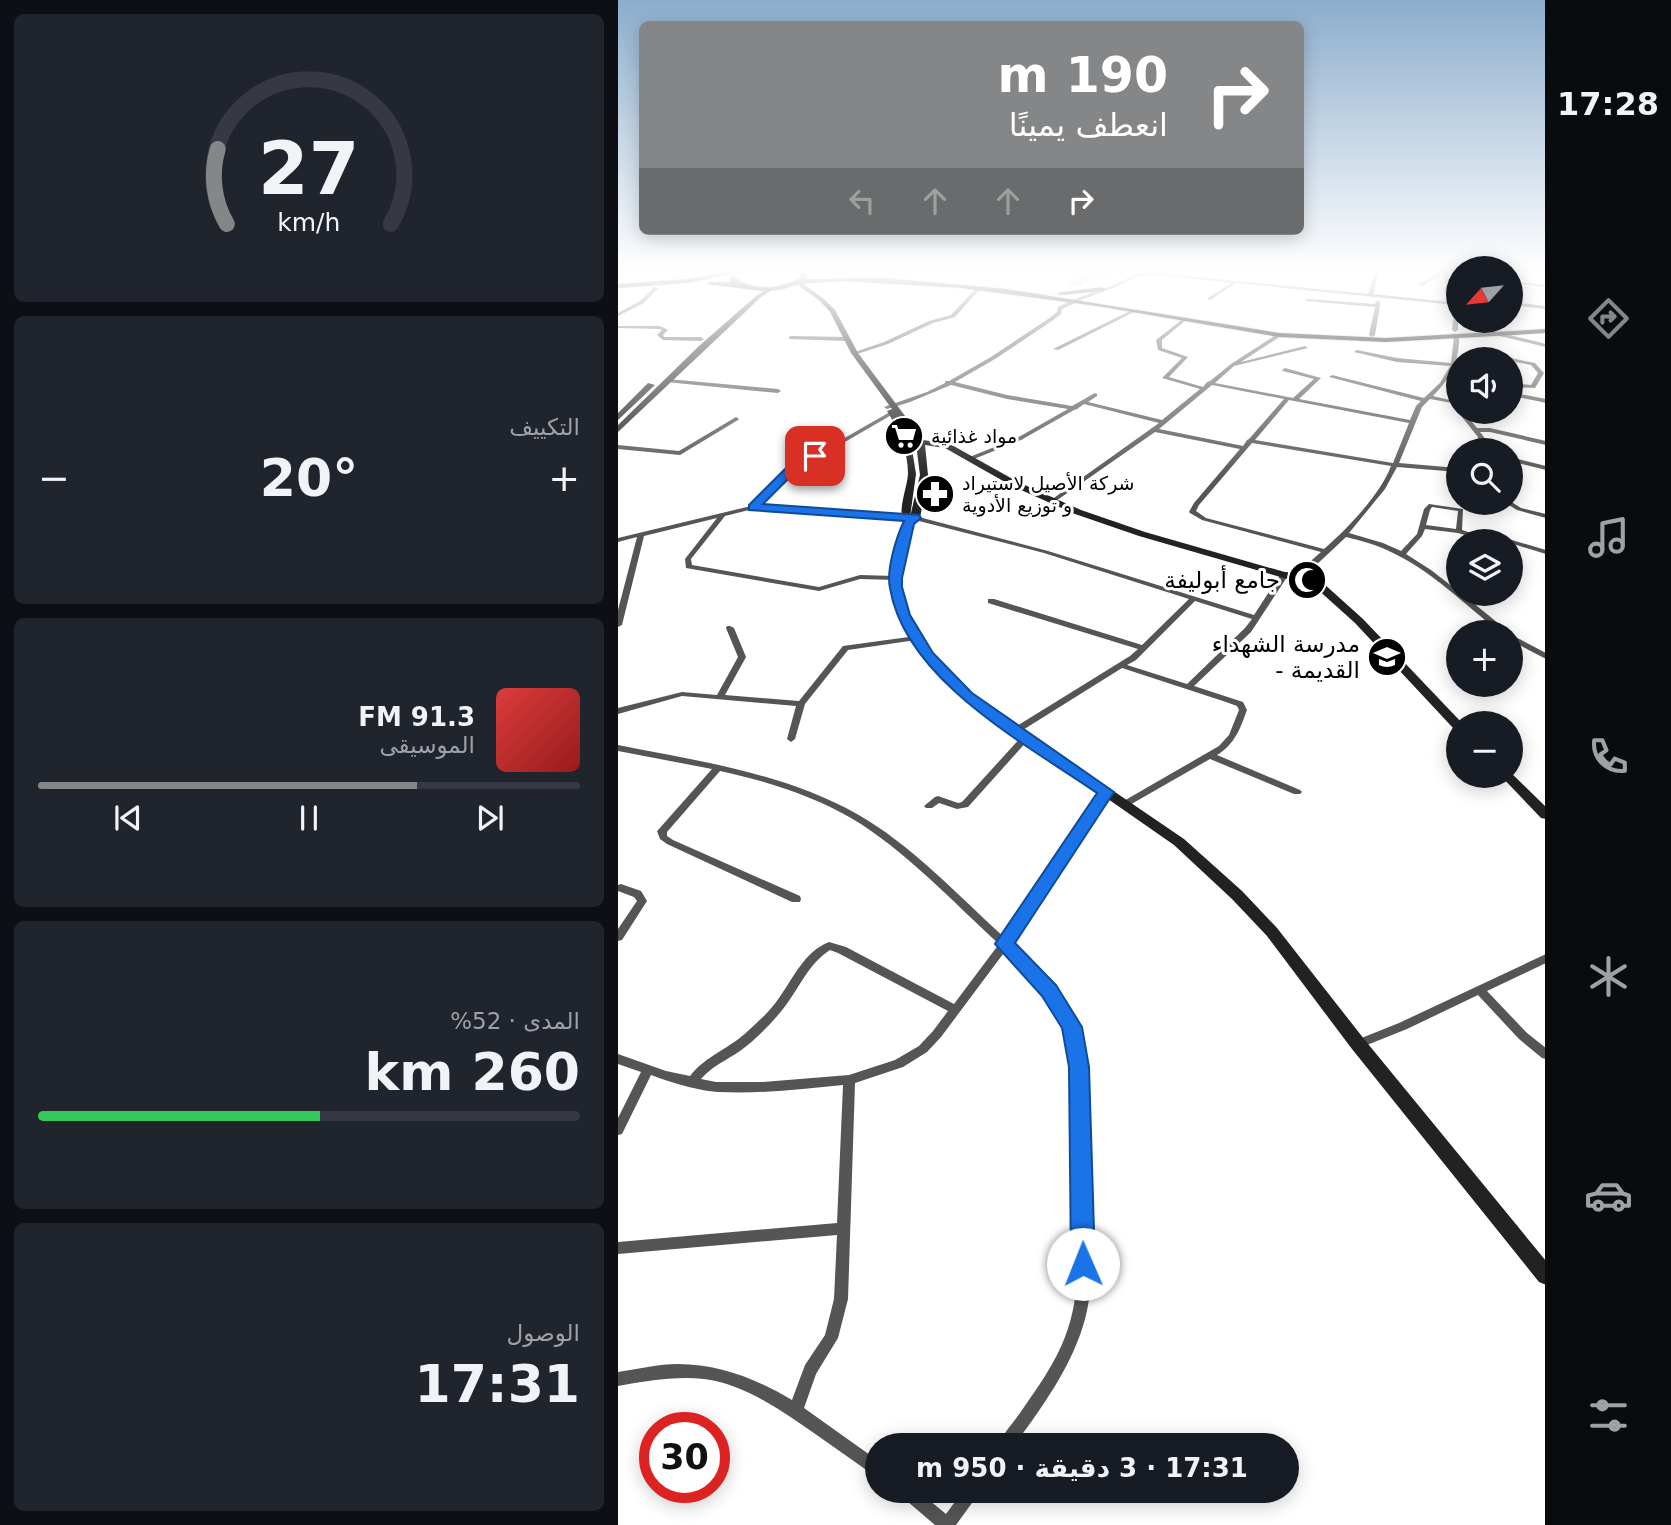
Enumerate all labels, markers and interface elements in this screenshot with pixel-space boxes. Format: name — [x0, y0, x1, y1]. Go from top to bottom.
text: 190 m — [998, 47, 1168, 104]
icon: right — [1192, 49, 1283, 140]
text: 17:28 — [1557, 85, 1659, 123]
text: انعطف يمينًا — [1009, 106, 1168, 144]
text: 27 — [258, 126, 360, 211]
icon: left — [843, 182, 881, 220]
icon: ahead — [916, 182, 954, 220]
icon: ahead — [989, 182, 1027, 220]
icon: right — [1062, 182, 1100, 220]
text: km/h — [277, 208, 341, 237]
north arrow — [1446, 256, 1523, 332]
map controls — [1446, 256, 1523, 788]
icon: directions — [1584, 294, 1633, 343]
button: sound — [1446, 347, 1523, 424]
text: التكييف — [509, 414, 580, 440]
supermarket icon: مواد غذائية — [883, 415, 925, 457]
place label: مواد غذائية — [931, 425, 1017, 448]
pin — [785, 426, 845, 486]
icon: arrive — [796, 437, 834, 475]
button: search — [1446, 438, 1523, 515]
text: 20° — [260, 448, 358, 508]
text: − — [38, 456, 70, 500]
text: + — [548, 456, 580, 500]
place label: شركة الأصيل لاستيراد و توزيع الأدوية — [962, 472, 1135, 517]
pharmacy icon: شركة الأصيل لاستيراد و توزيع الأدوية — [914, 473, 956, 515]
icon: music — [1584, 513, 1633, 562]
button: layers — [1446, 529, 1523, 606]
mosque icon: جامع أبوليفة — [1286, 559, 1328, 601]
place label: جامع أبوليفة — [1164, 565, 1280, 594]
button: + — [1446, 620, 1523, 697]
place label: مدرسة الشهداء - القديمة — [1212, 631, 1360, 683]
school or university icon: مدرسة الشهداء - القديمة — [1366, 636, 1408, 678]
text: 91.3 FM — [358, 702, 475, 732]
button: − — [1446, 711, 1523, 788]
text: الموسيقى — [379, 732, 475, 758]
icon: phone — [1584, 732, 1633, 781]
icon: previous — [109, 799, 147, 837]
icon: pause — [290, 799, 328, 837]
icon: next — [471, 799, 509, 837]
icon: climate — [1584, 952, 1633, 1001]
text: المدى · 52% — [450, 1008, 580, 1034]
text: 260 km — [365, 1042, 580, 1102]
icon: car — [1584, 1171, 1633, 1220]
position arrow — [1046, 1227, 1120, 1301]
text: الوصول — [507, 1320, 580, 1346]
text: 17:31 — [414, 1354, 580, 1414]
icon: filters — [1584, 1391, 1633, 1440]
speed limit sign: 30 — [639, 1412, 730, 1503]
text: 17:31 · 3 دقيقة · 950 m — [916, 1453, 1248, 1483]

